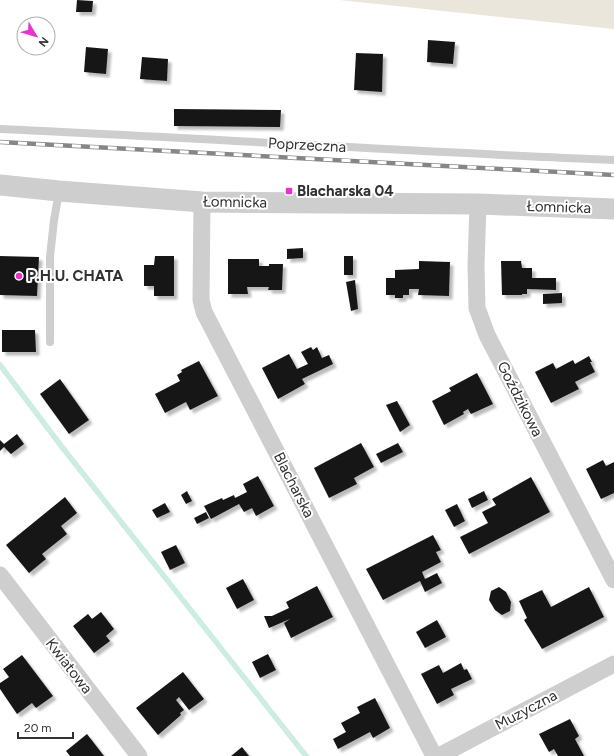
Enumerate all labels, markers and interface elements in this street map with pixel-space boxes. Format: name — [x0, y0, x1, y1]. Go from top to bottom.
north arrow — [16, 16, 56, 56]
text: N — [36, 34, 51, 49]
street label: Poprzeczna — [267, 134, 347, 156]
place label: Blacharska 04 — [297, 182, 394, 200]
marker: Blacharska 04 — [284, 186, 294, 196]
street label: Łomnicka — [203, 192, 267, 212]
street label: Łomnicka — [527, 197, 591, 217]
place label: P.H.U. CHATA — [27, 267, 124, 285]
marker: P.H.U. CHATA — [14, 271, 24, 281]
street label: Goździkowa — [493, 358, 547, 440]
street label: Blacharska — [270, 449, 318, 521]
street label: Kwiatowa — [42, 635, 96, 697]
street label: Muzyczna — [492, 686, 560, 734]
scale bar — [18, 714, 73, 740]
text: 20 m — [24, 721, 52, 735]

